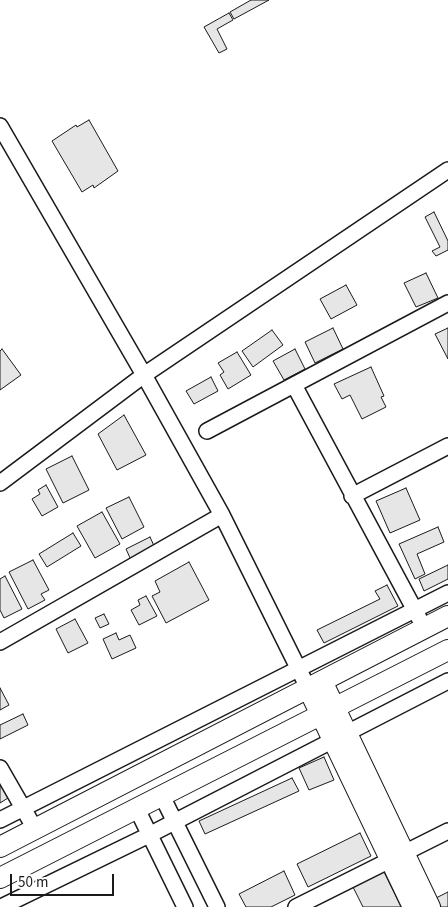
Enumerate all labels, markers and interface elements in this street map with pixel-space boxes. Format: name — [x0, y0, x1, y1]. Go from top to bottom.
scale bar — [12, 864, 116, 896]
text: 50 m — [18, 872, 48, 893]

